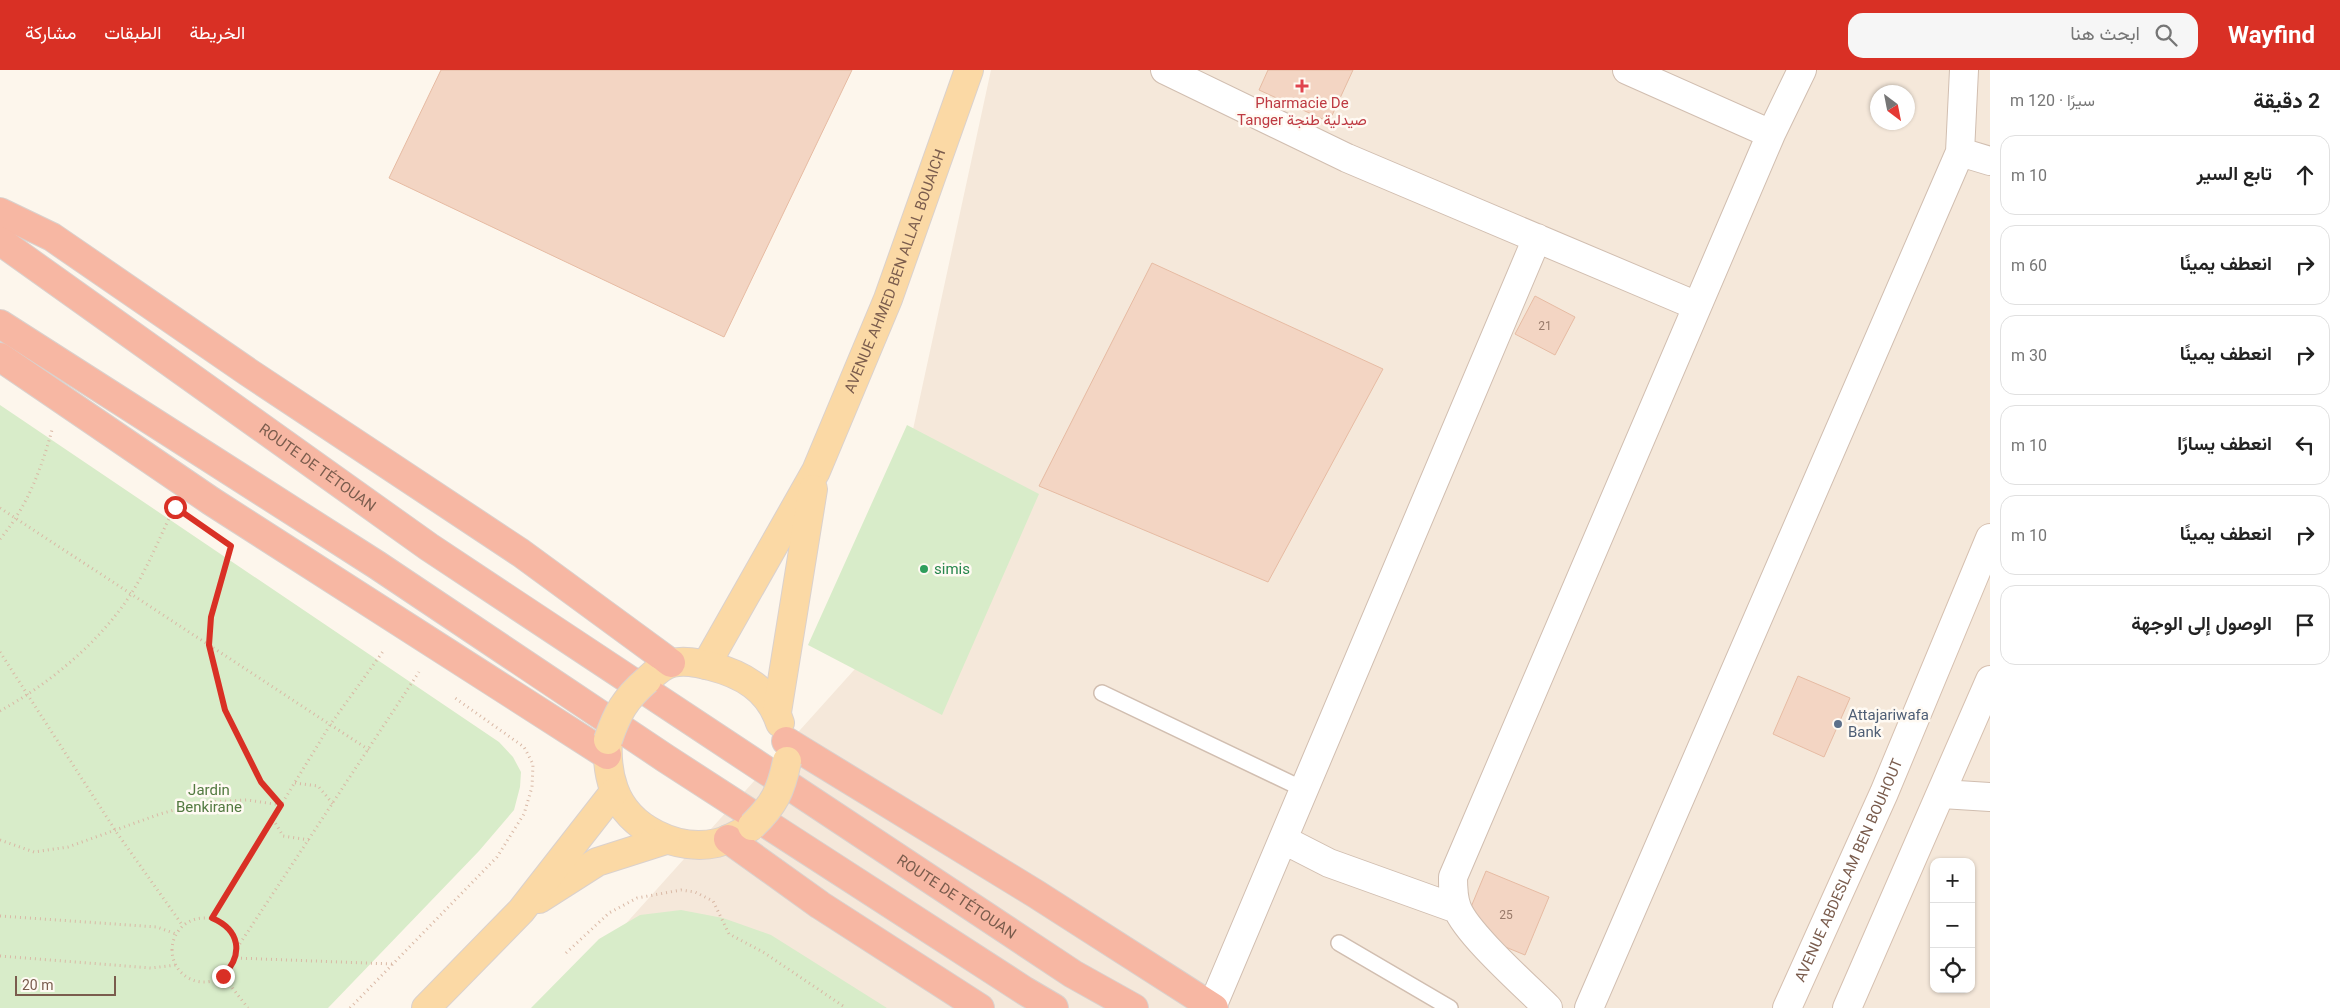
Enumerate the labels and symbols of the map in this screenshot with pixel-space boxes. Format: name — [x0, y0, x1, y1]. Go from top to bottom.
marker: Pharmacie De Tanger صيدلية طنجة — [1296, 80, 1308, 92]
north arrow — [1870, 85, 1915, 130]
place label: Pharmacie De Tanger صيدلية طنجة — [1237, 94, 1367, 129]
street label: AVENUE AHMED BEN ALLAL BOUAICH — [841, 147, 949, 396]
house number: 21 — [1538, 319, 1552, 333]
street label: ROUTE DE TÉTOUAN — [256, 420, 379, 515]
route start — [164, 496, 187, 519]
place label: simis — [934, 560, 970, 578]
marker: simis — [918, 563, 930, 575]
place label: Attajariwafa Bank — [1848, 706, 1929, 741]
marker: Attajariwafa Bank — [1832, 718, 1844, 730]
street label: AVENUE ABDESLAM BEN BOUHOUT — [1791, 756, 1906, 985]
park label: Jardin Benkirane — [176, 781, 242, 816]
street label: ROUTE DE TÉTOUAN — [894, 851, 1020, 943]
house number: 25 — [1499, 908, 1513, 922]
route end — [212, 965, 235, 988]
scale bar — [15, 973, 116, 996]

